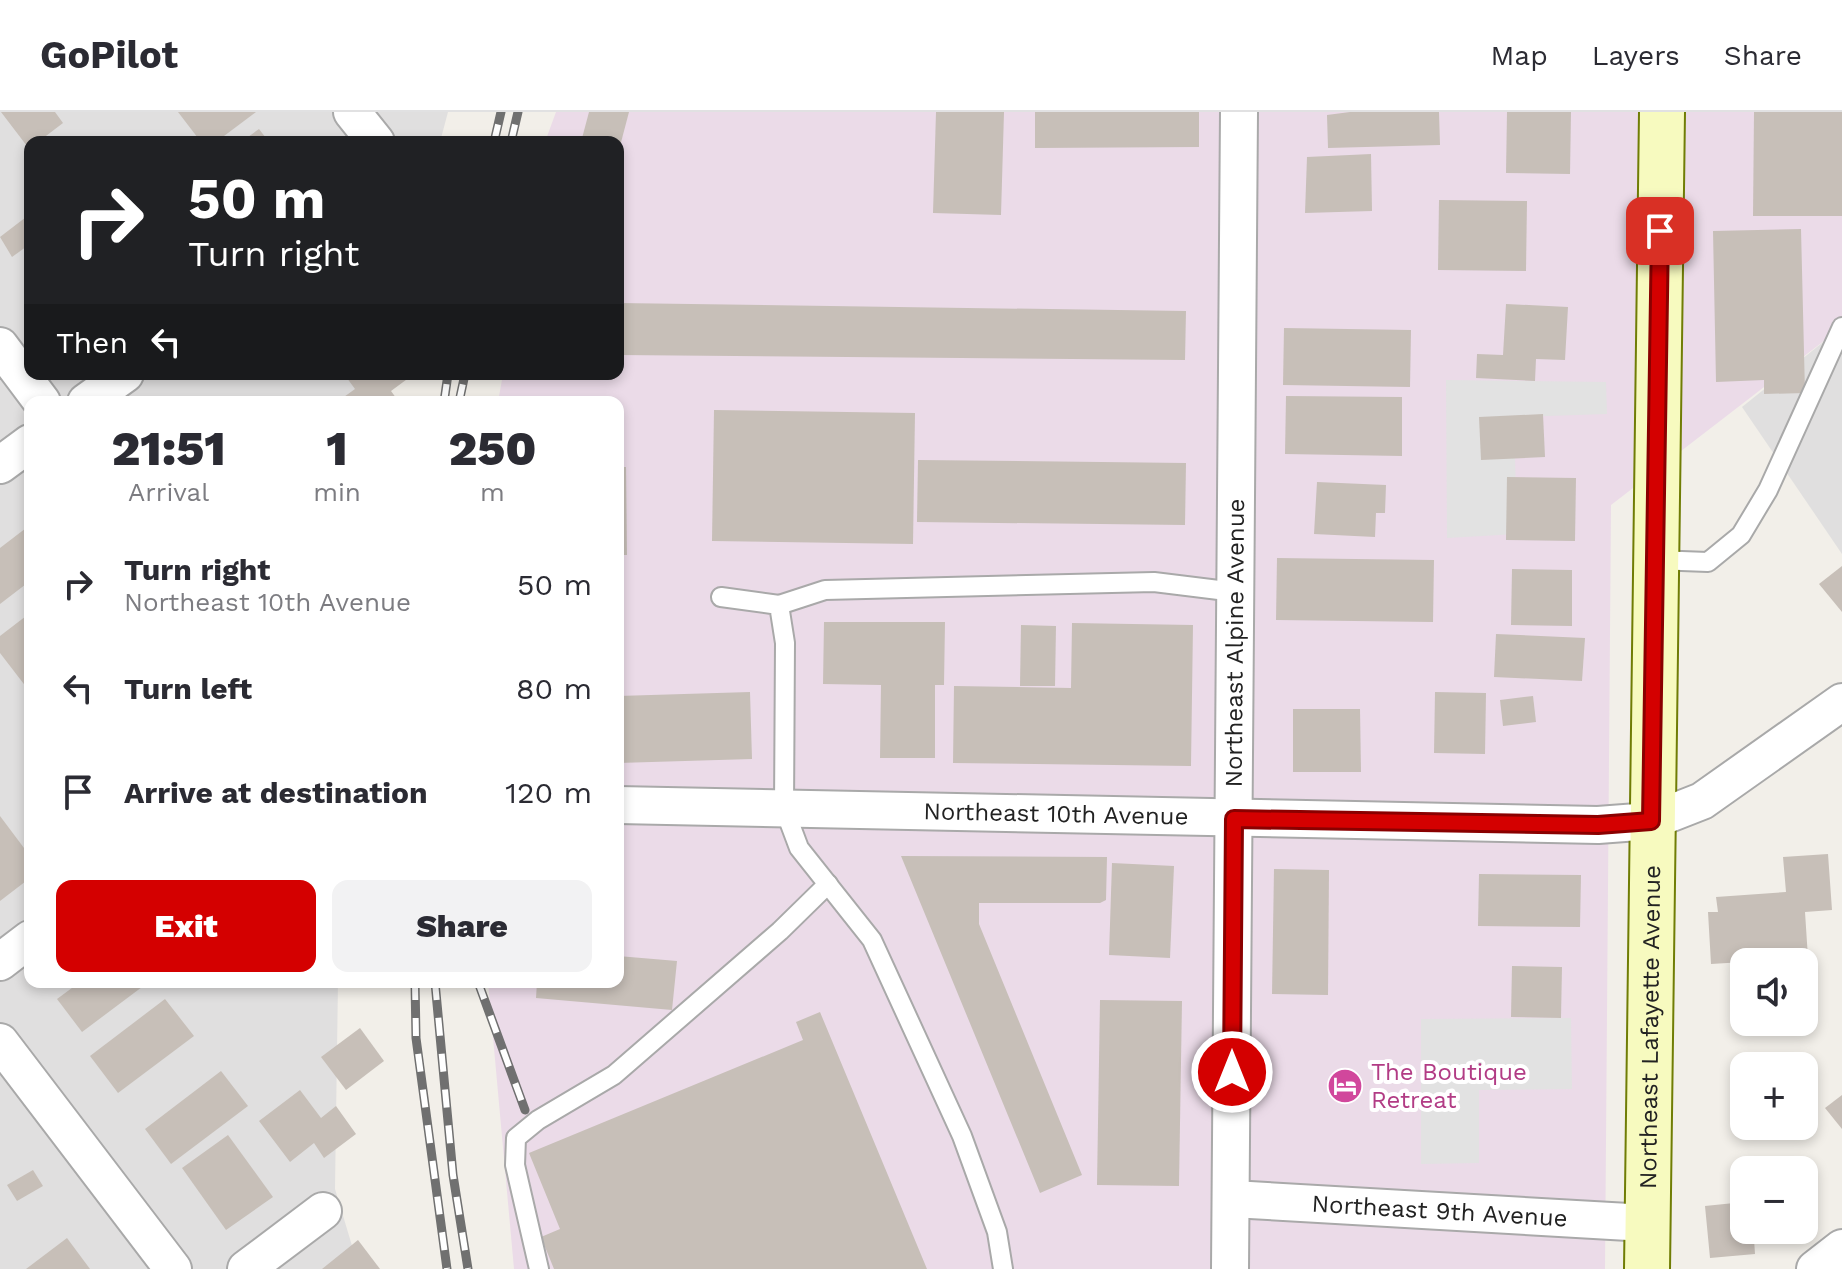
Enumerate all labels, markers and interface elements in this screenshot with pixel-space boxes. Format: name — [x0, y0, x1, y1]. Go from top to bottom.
text: GoPilot — [40, 33, 178, 77]
text: Map — [1491, 39, 1548, 72]
text: Layers — [1592, 39, 1680, 72]
text: Share — [1724, 39, 1802, 72]
text: 50 m — [188, 166, 325, 232]
icon: right — [56, 168, 160, 272]
pin — [1626, 197, 1694, 265]
icon: arrive — [1638, 209, 1682, 253]
text: Turn right — [188, 233, 359, 275]
icon: left — [144, 320, 188, 364]
text: Then — [56, 325, 128, 360]
text: 21:51 — [111, 420, 226, 477]
text: 1 — [326, 420, 348, 477]
text: 250 — [448, 420, 537, 477]
text: Arrival — [128, 477, 209, 507]
text: min — [313, 477, 361, 507]
text: m — [480, 477, 505, 507]
street label: Northeast Alpine Avenue — [1220, 499, 1250, 788]
text: Turn right — [124, 552, 270, 587]
icon: right — [56, 562, 100, 606]
text: 50 m — [517, 567, 592, 602]
text: Northeast 10th Avenue — [124, 587, 411, 617]
icon: left — [56, 666, 100, 710]
text: Turn left — [124, 671, 252, 706]
text: 80 m — [516, 671, 592, 706]
icon: arrive — [56, 770, 100, 814]
text: Arrive at destination — [124, 775, 428, 810]
text: 120 m — [505, 775, 592, 810]
street label: Northeast 10th Avenue — [923, 797, 1189, 831]
street label: Northeast Lafayette Avenue — [1634, 865, 1666, 1189]
button: Exit — [56, 880, 316, 972]
button: Share — [332, 880, 592, 972]
map controls — [1730, 948, 1818, 1244]
button: sound — [1730, 948, 1818, 1036]
position arrow — [1190, 1030, 1274, 1114]
button: + — [1730, 1052, 1818, 1140]
place label: The Boutique Retreat — [1371, 1058, 1527, 1114]
hotel icon: The Boutique Retreat — [1326, 1067, 1364, 1105]
button: − — [1730, 1156, 1818, 1244]
street label: Northeast 9th Avenue — [1311, 1190, 1568, 1232]

